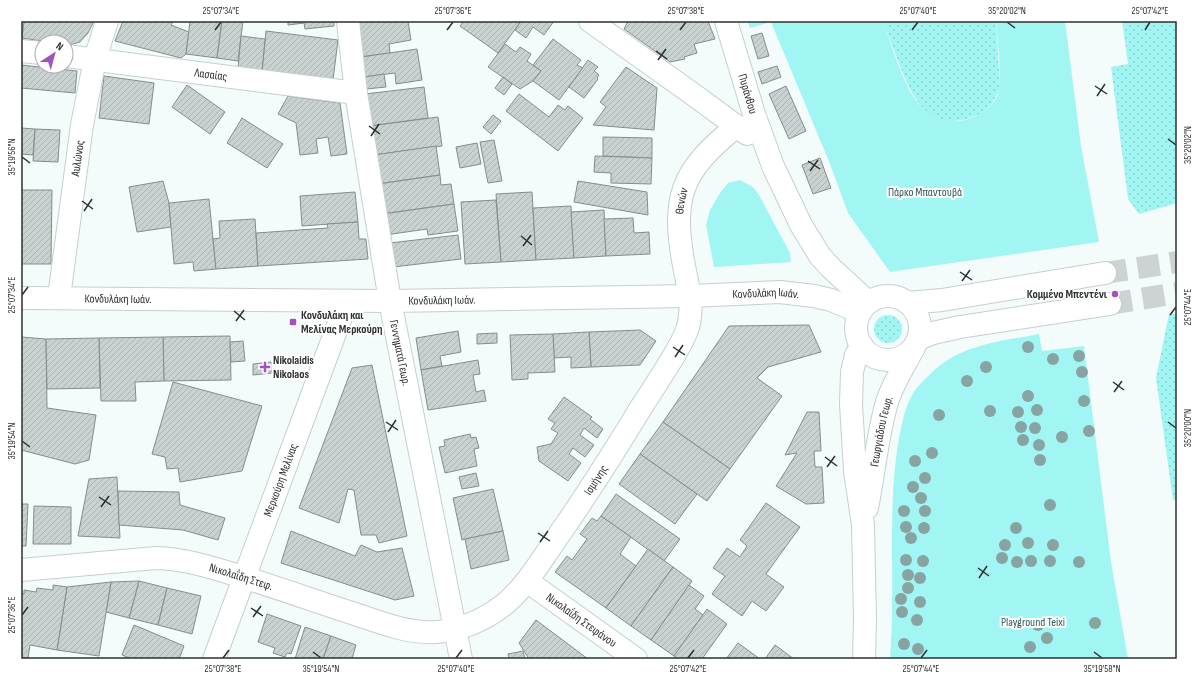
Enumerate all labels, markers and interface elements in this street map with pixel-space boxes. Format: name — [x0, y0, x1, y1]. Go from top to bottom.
text: 25°07'34"E — [203, 5, 239, 17]
text: 25°07'36"E — [435, 5, 472, 17]
text: 25°07'38"E — [668, 5, 704, 17]
text: 25°07'40"E — [899, 5, 937, 17]
text: 35°20'02"N — [988, 5, 1026, 17]
text: 25°07'42"E — [1132, 5, 1168, 17]
north arrow — [34, 34, 74, 74]
text: N — [53, 39, 66, 53]
street label: Λασαίας — [192, 65, 228, 85]
street label: Πυράνθου — [734, 72, 761, 116]
text: 35°20'02"N — [1182, 126, 1194, 164]
text: 35°19'56"N — [6, 138, 18, 176]
street label: Αυλώνος — [68, 139, 88, 178]
street label: Θενών — [672, 185, 692, 215]
park label: Πάρκο Μπαντουβά — [888, 185, 962, 200]
text: 25°07'34"E — [6, 277, 18, 313]
street label: Κονδυλάκη Ιωάν. — [732, 285, 800, 302]
place label: Κομμένο Μπεντένι — [1027, 287, 1108, 302]
marker: Κομμένο Μπεντένι — [1110, 289, 1120, 299]
text: 25°07'44"E — [1182, 289, 1194, 325]
street label: Κονδυλάκη Ιωάν. — [84, 292, 152, 307]
street label: Κονδυλάκη Ιωάν. — [408, 293, 476, 309]
place label: Κονδυλάκη και Μελίνας Μερκούρη — [301, 308, 383, 337]
marker: Κονδυλάκη και Μελίνας Μερκούρη — [288, 317, 298, 327]
street label: Γεννηματά Γεωρ. — [386, 319, 414, 387]
place label: Nikolaidis Nikolaos — [273, 353, 314, 382]
marker: Nikolaidis Nikolaos — [260, 362, 270, 372]
street label: Γεωργιάδου Γεωρ. — [867, 394, 897, 468]
text: 35°20'00"N — [1182, 409, 1194, 447]
text: 35°19'54"N — [6, 423, 18, 459]
street label: Μερκούρη Μελίνας — [261, 441, 301, 519]
street label: Ισμήνης — [581, 462, 612, 498]
street label: Νικολαΐδη Στεφ. — [207, 560, 275, 594]
street label: Νικολαΐδη Στεφάνου — [543, 590, 619, 651]
text: 25°07'36"E — [6, 597, 18, 634]
park label: Playground Teixi — [1001, 615, 1065, 630]
text: 25°07'38"E — [205, 663, 241, 675]
text: 35°19'54"N — [303, 663, 339, 675]
text: 25°07'40"E — [437, 663, 475, 675]
text: 25°07'42"E — [670, 663, 706, 675]
text: 25°07'44"E — [903, 663, 939, 675]
text: 35°19'58"N — [1083, 663, 1121, 675]

